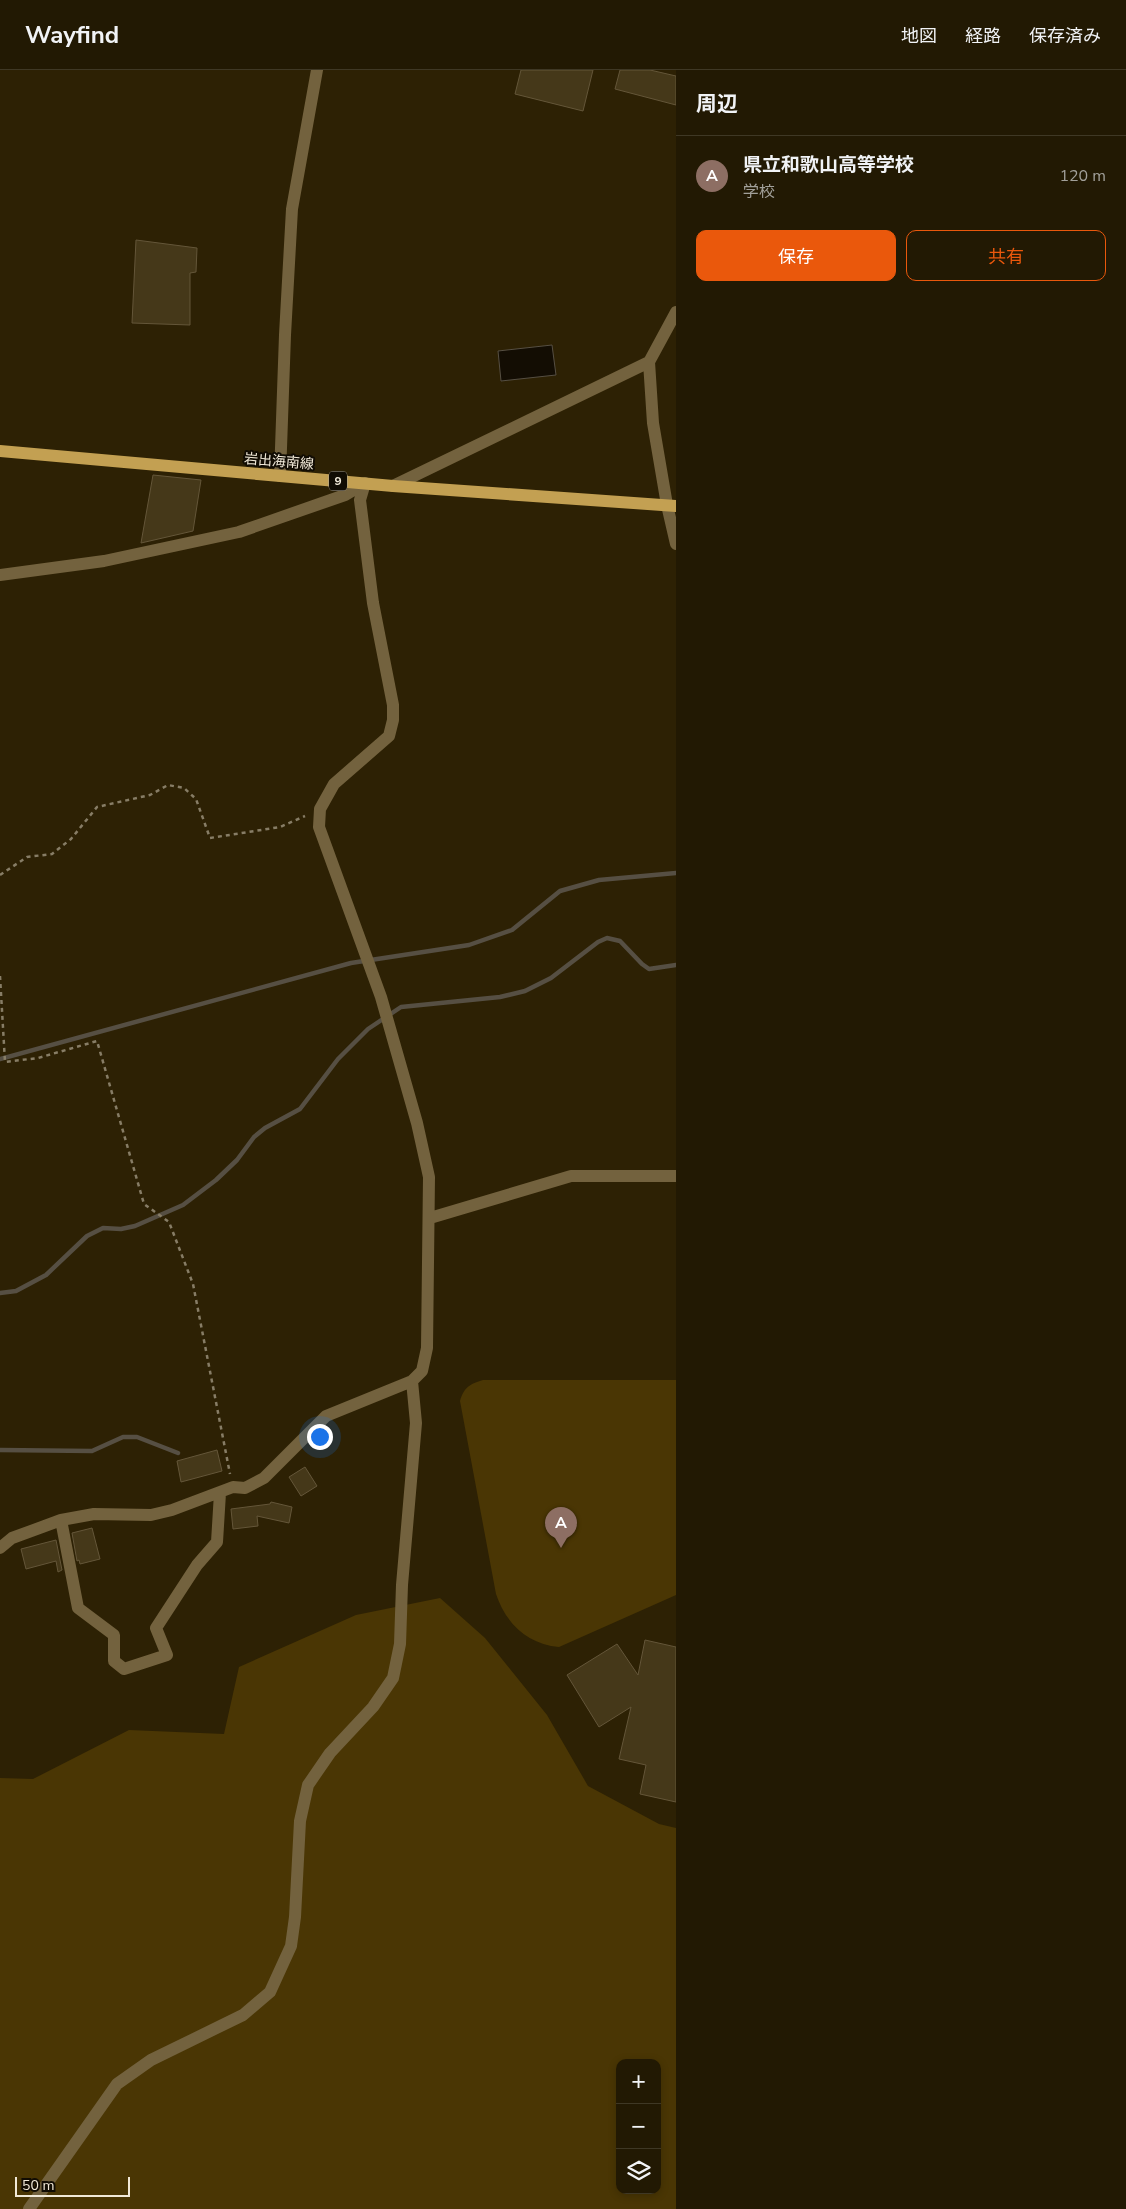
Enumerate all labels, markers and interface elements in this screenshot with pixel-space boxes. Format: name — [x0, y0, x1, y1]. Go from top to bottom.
text: Wayfind — [25, 19, 119, 51]
text: 地図 — [901, 24, 937, 48]
text: 経路 — [965, 24, 1001, 48]
text: 保存済み — [1029, 24, 1101, 48]
text: 周辺 — [696, 90, 738, 118]
text: 県立和歌山高等学校 — [743, 152, 914, 178]
text: A — [706, 165, 718, 187]
text: 120 m — [1059, 165, 1106, 187]
text: 学校 — [743, 181, 775, 203]
button: 保存 — [696, 230, 896, 281]
button: 共有 — [906, 230, 1106, 281]
street label: 岩出海南線 — [243, 449, 315, 474]
road number: 9 — [329, 472, 347, 491]
your location — [307, 1424, 333, 1450]
pin: A — [545, 1507, 577, 1548]
map controls — [616, 2059, 661, 2194]
button: + — [616, 2059, 661, 2104]
button: − — [616, 2104, 661, 2149]
button: layers — [616, 2149, 661, 2194]
scale bar — [15, 2174, 130, 2197]
text: 50 m — [22, 2176, 54, 2195]

